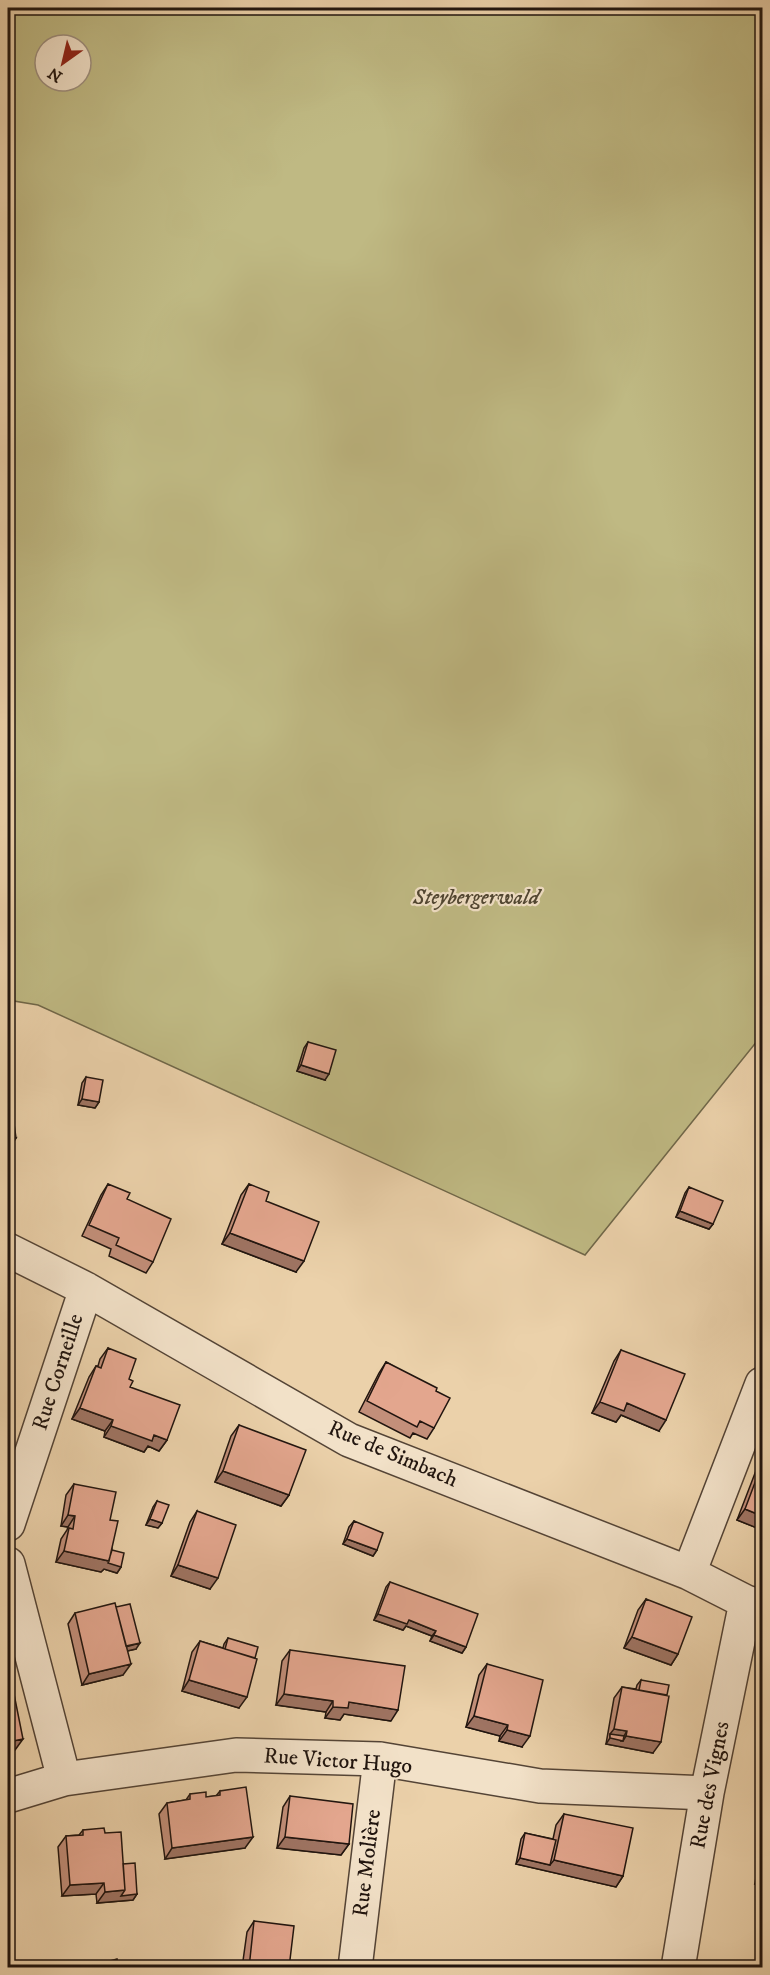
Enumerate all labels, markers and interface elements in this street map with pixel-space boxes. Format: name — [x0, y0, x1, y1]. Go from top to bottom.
north arrow — [33, 33, 93, 93]
text: N — [44, 63, 66, 87]
park label: Steybergerwald — [412, 884, 543, 911]
street label: Rue Corneille — [26, 1310, 90, 1434]
street label: Rue de Simbach — [324, 1415, 462, 1494]
street label: Rue des Vignes — [684, 1719, 736, 1851]
street label: Rue Victor Hugo — [263, 1742, 413, 1780]
street label: Rue Molière — [347, 1808, 387, 1918]

